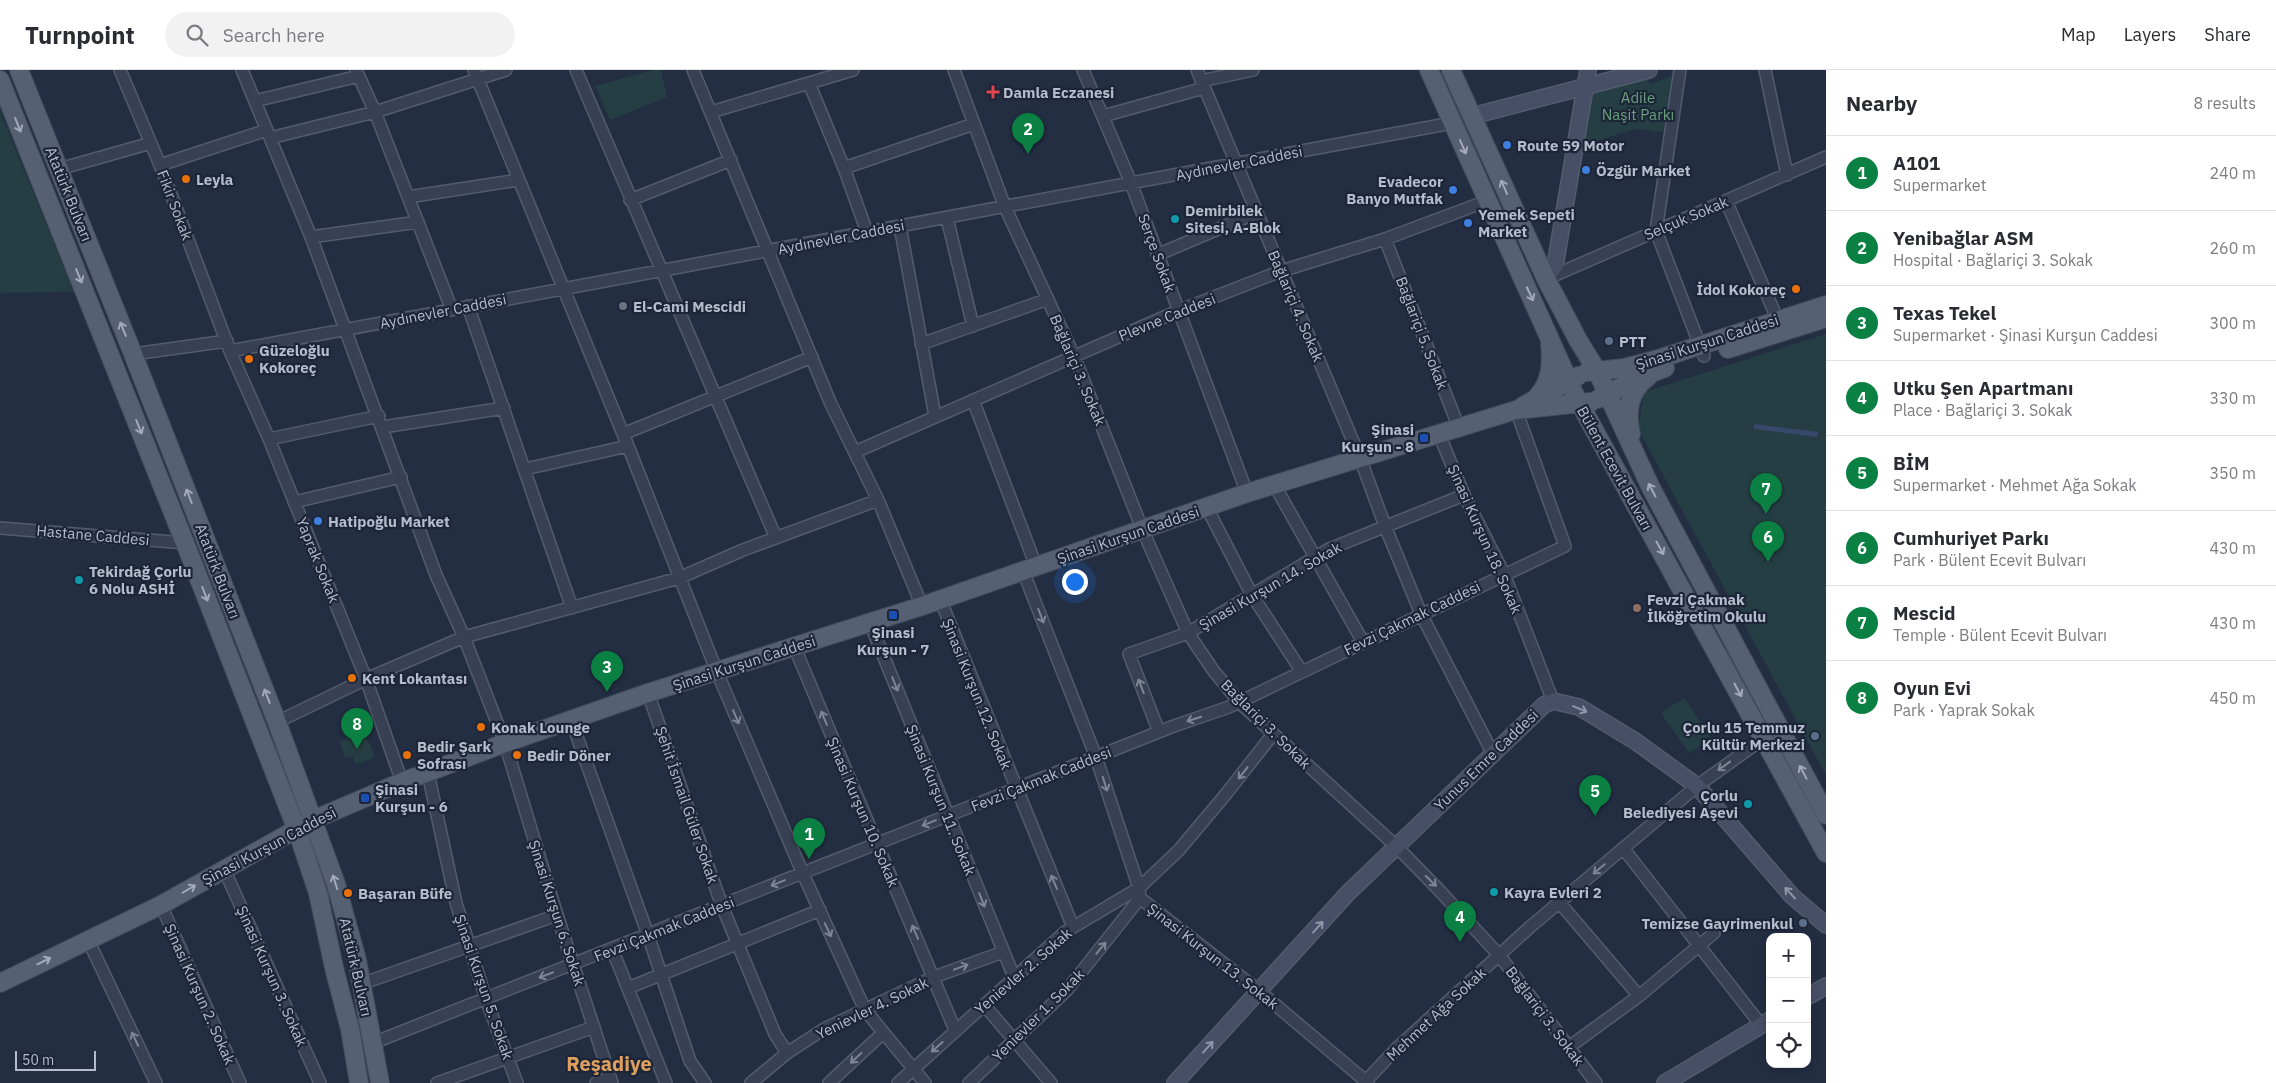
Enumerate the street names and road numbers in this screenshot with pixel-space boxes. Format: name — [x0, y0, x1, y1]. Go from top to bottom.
street label: Aydınevler Caddesi — [1174, 141, 1304, 185]
street label: Atatürk Bulvarı — [41, 144, 97, 244]
street label: Fikir Sokak — [153, 167, 197, 243]
street label: Selçuk Sokak — [1641, 192, 1731, 244]
street label: Serçe Sokak — [1134, 211, 1180, 295]
street label: Aydınevler Caddesi — [776, 215, 906, 259]
street label: Bağlariçi 4. Sokak — [1264, 247, 1328, 365]
street label: Bağlariçi 5. Sokak — [1392, 274, 1452, 392]
street label: Aydınevler Caddesi — [378, 289, 508, 333]
street label: Plevne Caddesi — [1116, 289, 1218, 345]
street label: Şinasi Kurşun Caddesi — [1633, 310, 1781, 374]
street label: Bağlariçi 3. Sokak — [1046, 311, 1110, 429]
street label: Bülent Ecevit Bulvarı — [1573, 403, 1657, 533]
street label: Şinasi Kurşun 18. Sokak — [1444, 461, 1527, 617]
street label: Şinasi Kurşun Caddesi — [1055, 502, 1201, 568]
street label: Yaprak Sokak — [292, 514, 344, 606]
street label: Hastane Caddesi — [36, 521, 150, 549]
street label: Atatürk Bulvarı — [191, 521, 245, 621]
street label: Şinasi Kurşun 14. Sokak — [1195, 537, 1345, 635]
street label: Fevzi Çakmak Caddesi — [1341, 577, 1483, 659]
street label: Şinasi Kurşun 12. Sokak — [938, 616, 1016, 772]
street label: Şinasi Kurşun Caddesi — [670, 631, 818, 695]
street label: Bağlariçi 3. Sokak — [1217, 675, 1315, 773]
street label: Yunus Emre Caddesi — [1430, 705, 1542, 815]
street label: Şinasi Kurşun 11. Sokak — [902, 722, 980, 878]
street label: Şehit İsmail Güler Sokak — [651, 724, 723, 886]
street label: Şinasi Kurşun 10. Sokak — [823, 734, 903, 890]
street label: Fevzi Çakmak Caddesi — [968, 742, 1114, 816]
street label: Şinasi Kurşun Caddesi — [199, 803, 339, 889]
street label: Şinasi Kurşun 6. Sokak — [524, 838, 590, 988]
street label: Fevzi Çakmak Caddesi — [591, 892, 737, 966]
street label: Şinasi Kurşun 13. Sokak — [1144, 899, 1282, 1013]
street label: Şinasi Kurşun 3. Sokak — [232, 903, 312, 1050]
street label: Şinasi Kurşun 5. Sokak — [450, 912, 518, 1062]
street label: Atatürk Bulvarı — [335, 916, 377, 1018]
street label: Şinasi Kurşun 2. Sokak — [160, 921, 240, 1068]
street label: Yenievler 2. Sokak — [970, 923, 1076, 1019]
street label: Mehmet Ağa Sokak — [1382, 963, 1490, 1065]
street label: Bağlariçi 3. Sokak — [1501, 963, 1589, 1069]
street label: Yenievler 1. Sokak — [988, 965, 1088, 1065]
street label: Yenievler 4. Sokak — [813, 972, 932, 1043]

